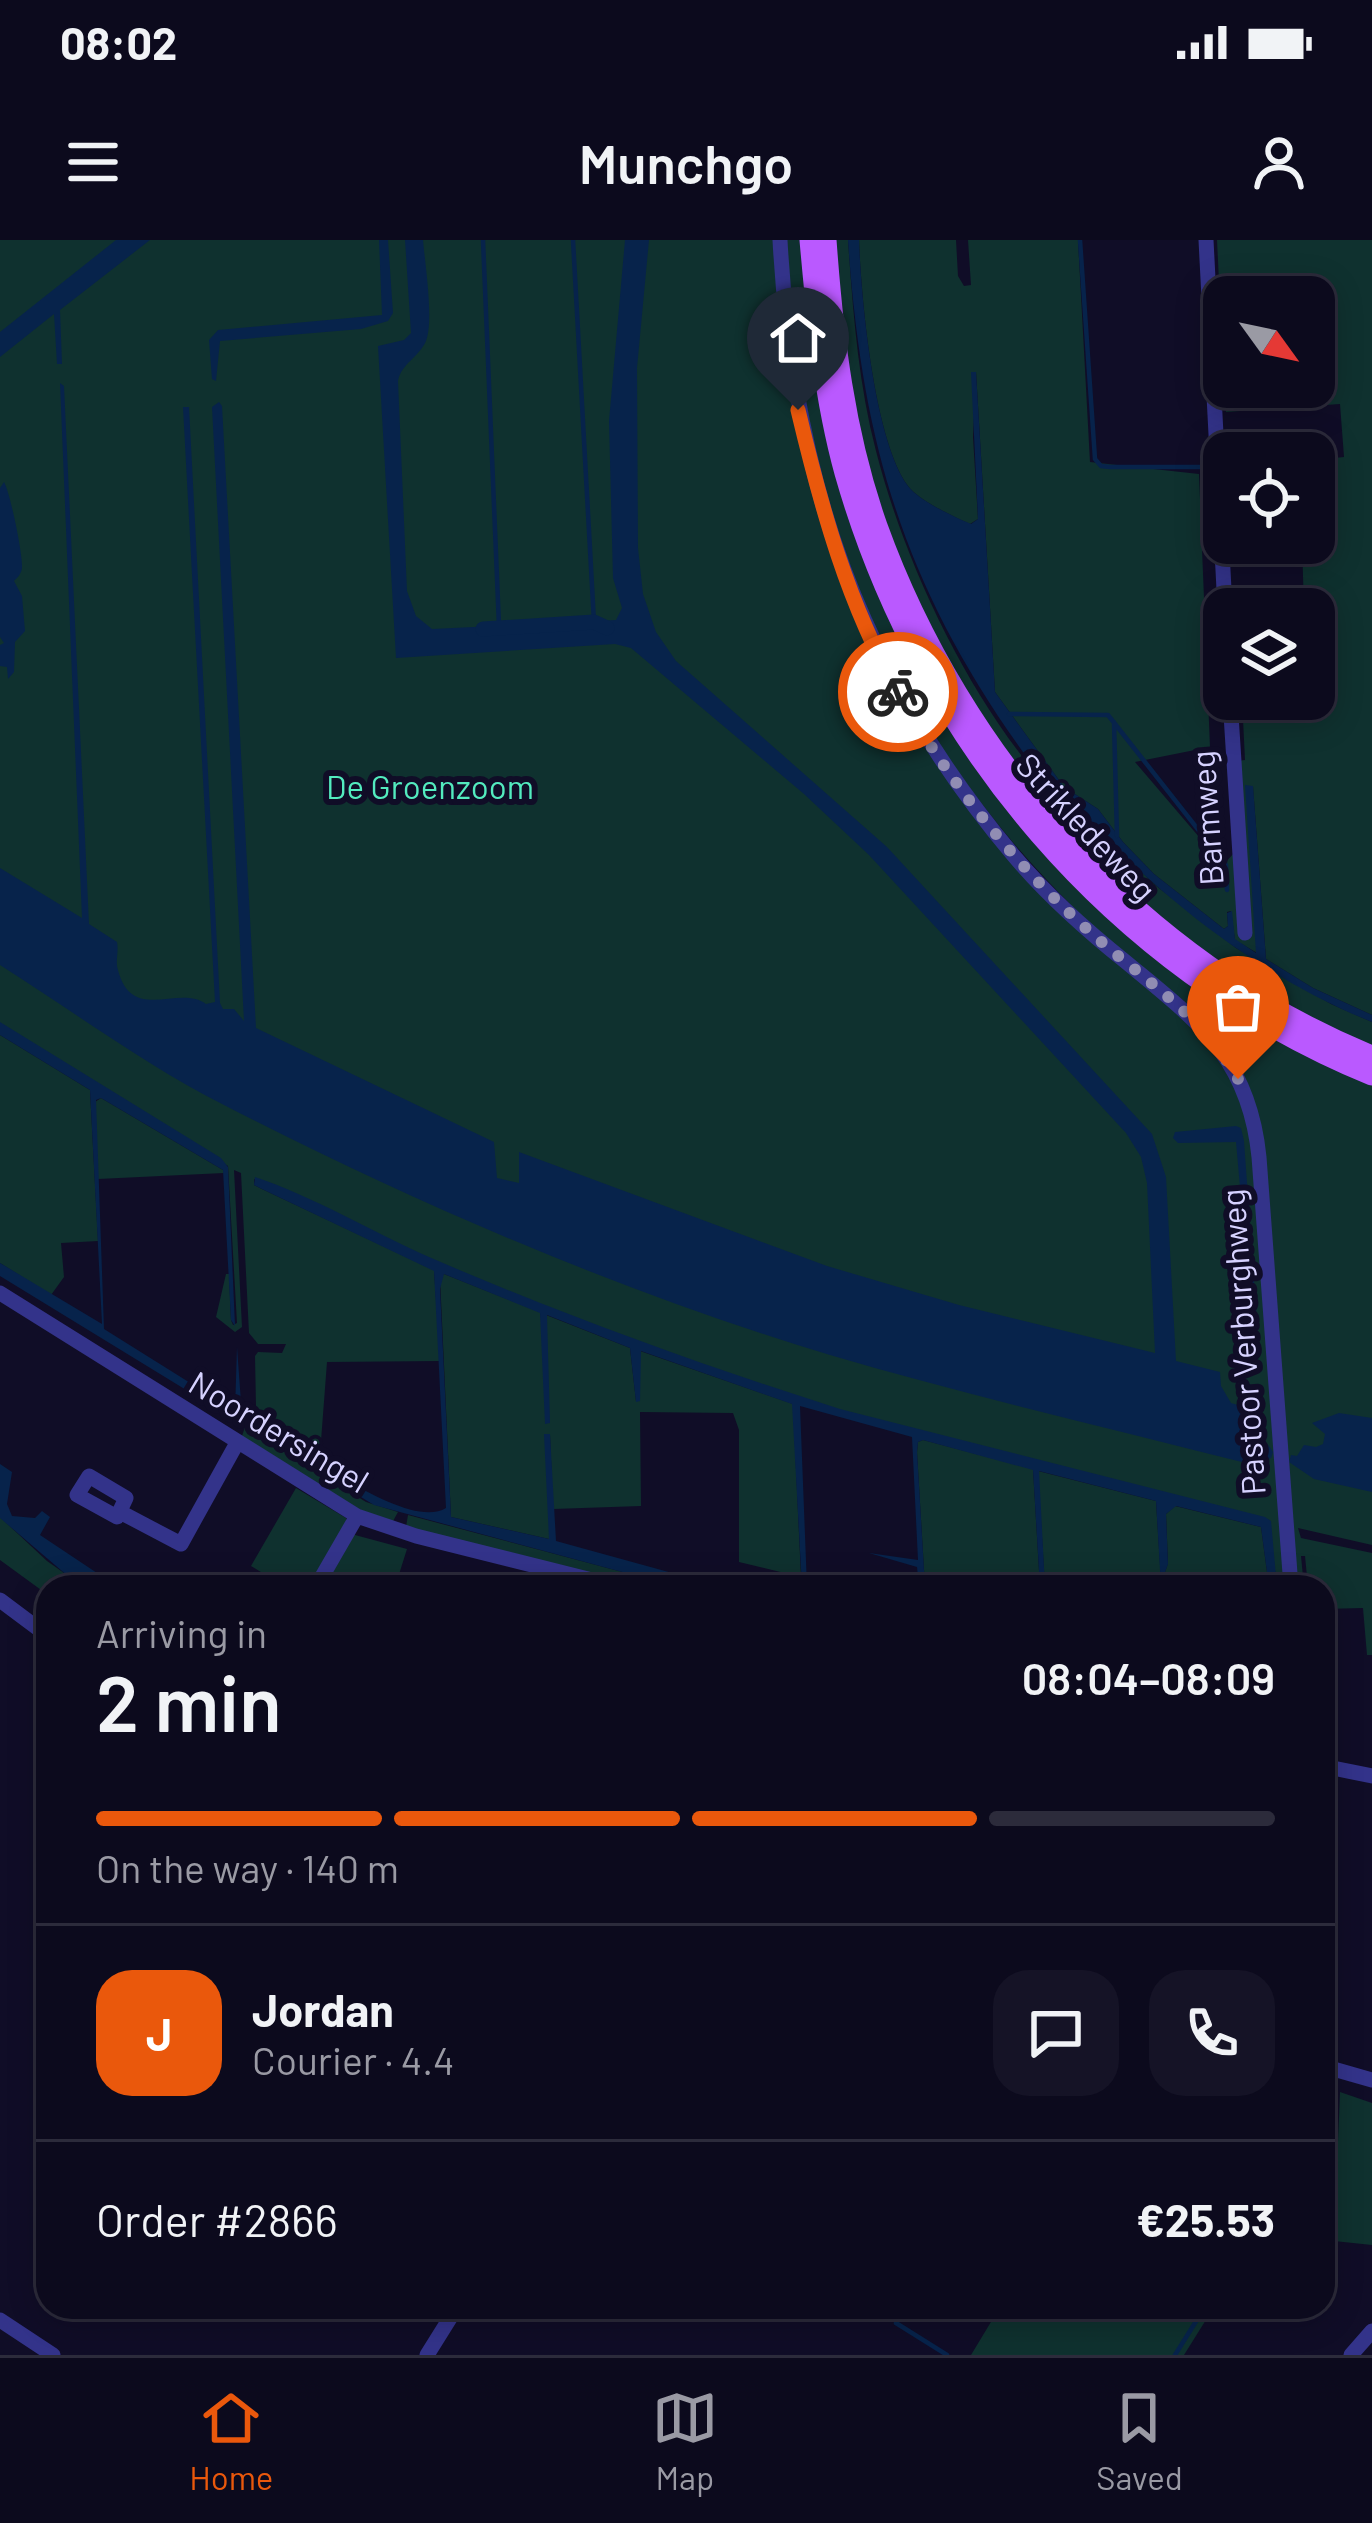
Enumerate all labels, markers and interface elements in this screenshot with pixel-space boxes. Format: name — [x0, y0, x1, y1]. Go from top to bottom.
text: 08:02 — [60, 15, 177, 69]
icon: menu — [60, 129, 126, 195]
icon: person — [1246, 129, 1312, 195]
text: Munchgo — [579, 130, 793, 195]
north arrow — [1203, 276, 1335, 408]
map controls — [1203, 276, 1335, 720]
pin — [747, 287, 849, 410]
icon: home — [765, 305, 831, 371]
button: locate — [1203, 432, 1335, 564]
button: layers — [1203, 588, 1335, 720]
courier — [838, 632, 958, 752]
icon: bike — [865, 659, 931, 725]
street label: Strikledeweg — [1008, 744, 1165, 908]
street label: Barmweg — [1181, 749, 1231, 887]
park label: De Groenzoom — [326, 766, 534, 806]
pin — [1187, 956, 1289, 1079]
icon: bag — [1205, 974, 1271, 1040]
street label: Pastoor Verburghweg — [1211, 1188, 1273, 1496]
street label: Noordersingel — [182, 1362, 377, 1500]
text: Arriving in — [96, 1609, 267, 1656]
text: 08:04–08:09 — [1022, 1650, 1275, 1704]
text: 2 min — [96, 1654, 282, 1748]
text: On the way · 140 m — [96, 1844, 399, 1891]
button: chat — [993, 1970, 1119, 2096]
button: phone — [1149, 1970, 1275, 2096]
text: Jordan — [252, 1982, 394, 2036]
text: J — [146, 2006, 172, 2060]
text: Courier · 4.4 — [252, 2036, 455, 2083]
text: Order #2866 — [96, 2192, 338, 2246]
text: €25.53 — [1136, 2192, 1275, 2246]
tab: Home — [189, 2385, 273, 2497]
tab: Map — [652, 2385, 718, 2497]
tab: Saved — [1096, 2385, 1183, 2497]

